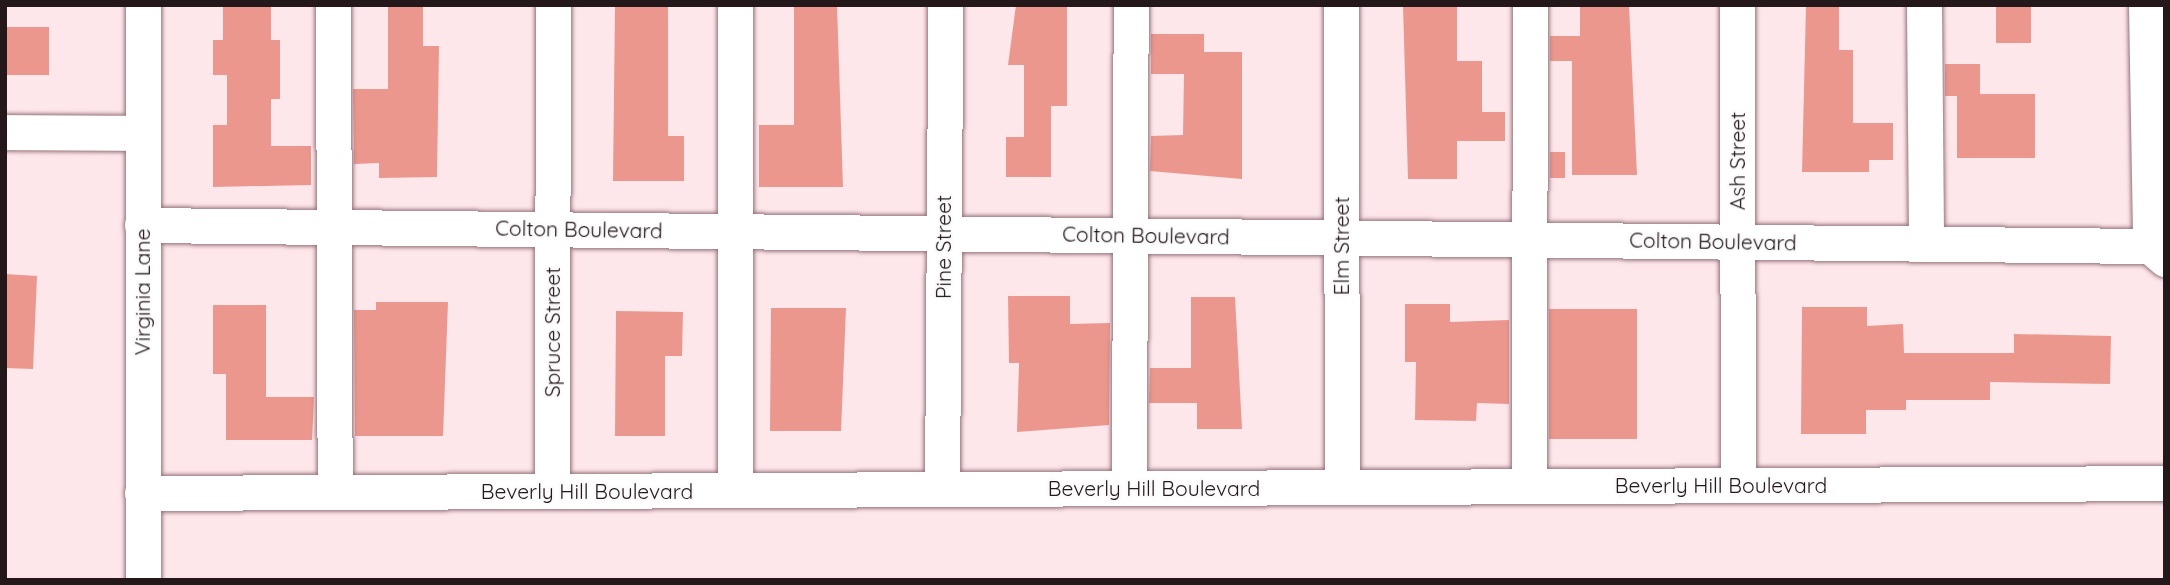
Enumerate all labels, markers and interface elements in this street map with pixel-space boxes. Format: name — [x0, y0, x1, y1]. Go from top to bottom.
street label: Ash Street — [1724, 112, 1750, 210]
street label: Pine Street — [930, 195, 956, 299]
street label: Elm Street — [1328, 196, 1354, 296]
street label: Colton Boulevard — [495, 215, 663, 243]
street label: Colton Boulevard — [1062, 221, 1230, 249]
street label: Colton Boulevard — [1629, 227, 1797, 255]
street label: Virginia Lane — [129, 229, 155, 355]
street label: Spruce Street — [539, 267, 565, 397]
street label: Beverly Hill Boulevard — [1615, 472, 1827, 498]
street label: Beverly Hill Boulevard — [1048, 475, 1260, 501]
street label: Beverly Hill Boulevard — [481, 478, 693, 504]

